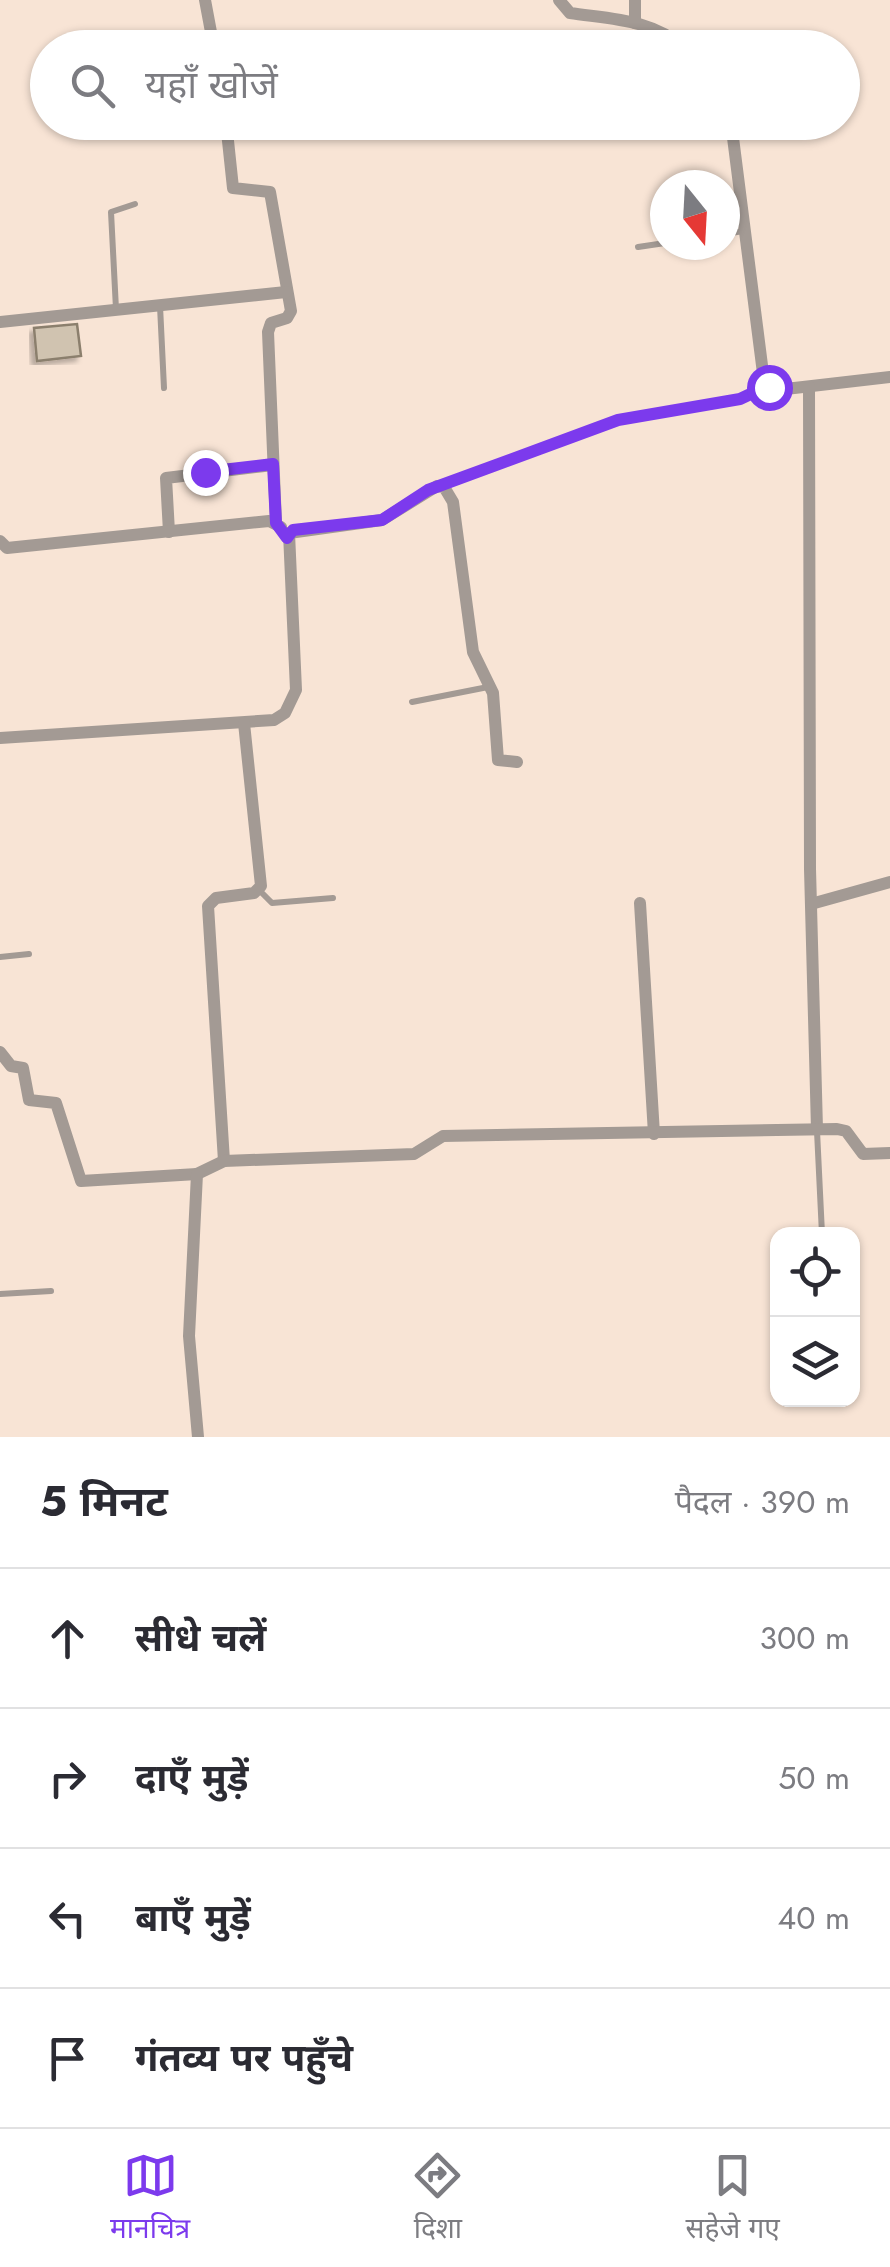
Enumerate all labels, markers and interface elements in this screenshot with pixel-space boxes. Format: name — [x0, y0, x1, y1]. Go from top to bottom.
search box — [30, 30, 860, 140]
text: यहाँ खोजें — [145, 57, 278, 112]
icon: search — [65, 58, 120, 113]
north arrow — [650, 170, 740, 260]
route start — [747, 365, 793, 411]
route end — [183, 450, 229, 496]
map controls — [770, 1227, 860, 1407]
button: locate — [770, 1227, 860, 1317]
button: layers — [770, 1317, 860, 1407]
text: 5 मिनट — [40, 1471, 168, 1532]
text: पैदल · 390 m — [675, 1479, 850, 1525]
text: सीधे चलें — [135, 1610, 266, 1665]
icon: ahead — [40, 1611, 95, 1666]
text: 300 m — [760, 1615, 850, 1661]
text: दाएँ मुड़ें — [135, 1750, 248, 1805]
icon: right — [40, 1751, 95, 1806]
text: 50 m — [778, 1755, 850, 1801]
text: बाएँ मुड़ें — [135, 1890, 251, 1945]
icon: left — [40, 1891, 95, 1946]
text: 40 m — [778, 1895, 850, 1941]
text: गंतव्य पर पहुँचे — [135, 2030, 353, 2085]
icon: arrive — [40, 2031, 95, 2086]
tab: मानचित्र — [110, 2148, 190, 2249]
tab: दिशा — [410, 2148, 465, 2249]
tab: सहेजे गए — [686, 2148, 780, 2249]

